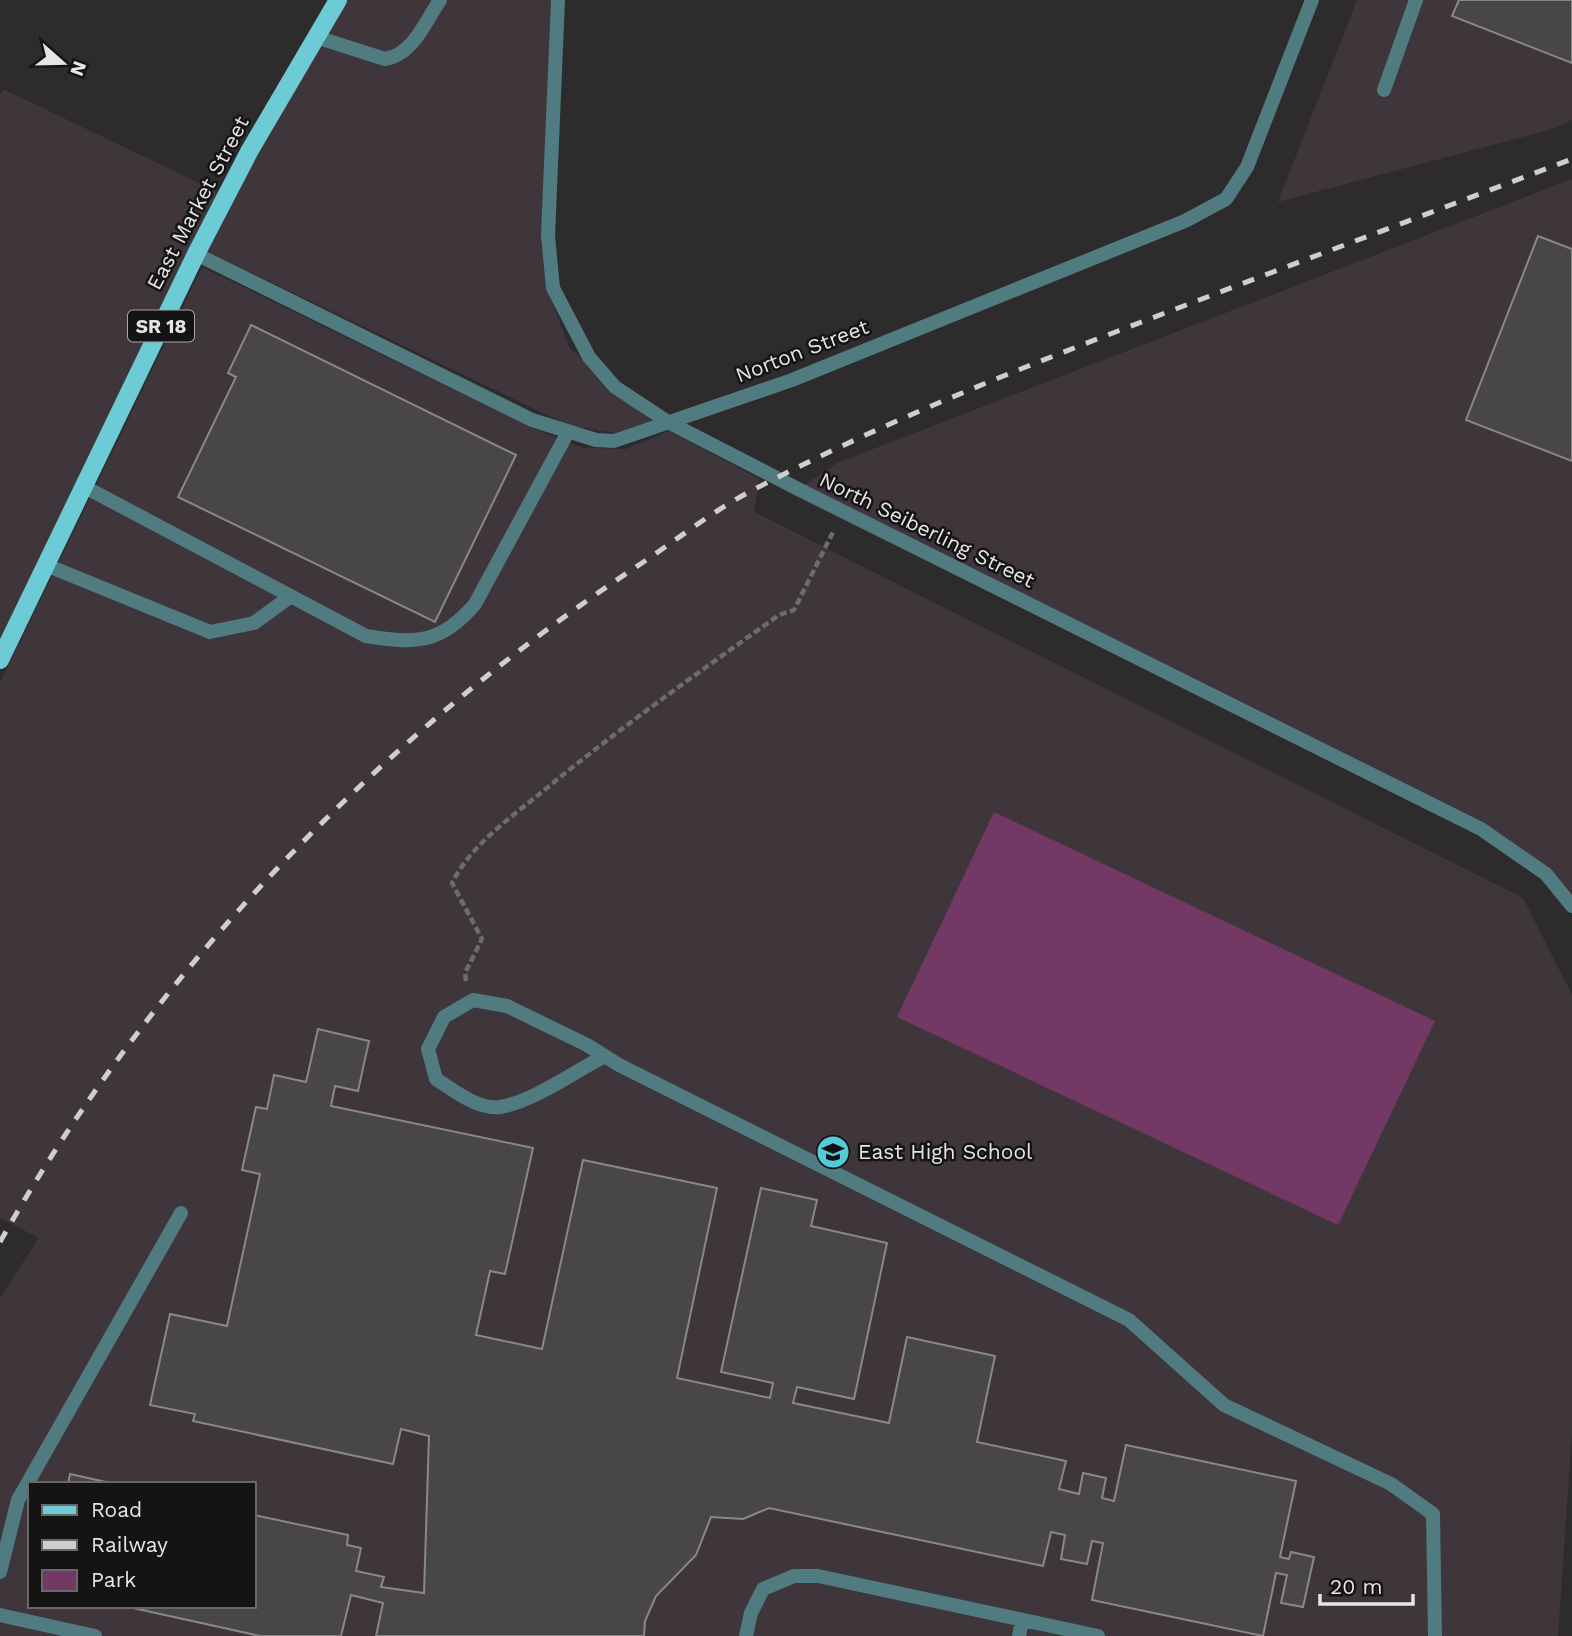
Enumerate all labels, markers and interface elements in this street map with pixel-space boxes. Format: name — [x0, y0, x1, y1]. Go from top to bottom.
north arrow — [28, 28, 98, 98]
text: N — [65, 58, 92, 79]
street label: East Market Street — [141, 111, 254, 294]
road number: SR 18 — [128, 310, 194, 342]
street label: Norton Street — [732, 314, 872, 387]
street label: North Seiberling Street — [816, 467, 1039, 593]
school or university icon: East High School — [814, 1133, 852, 1171]
place label: East High School — [858, 1139, 1033, 1164]
legend — [28, 1482, 256, 1608]
text: Road — [91, 1497, 142, 1522]
text: Railway — [91, 1532, 168, 1557]
scale bar — [1320, 1562, 1413, 1606]
text: Park — [91, 1567, 136, 1592]
text: 20 m — [1330, 1574, 1382, 1599]

